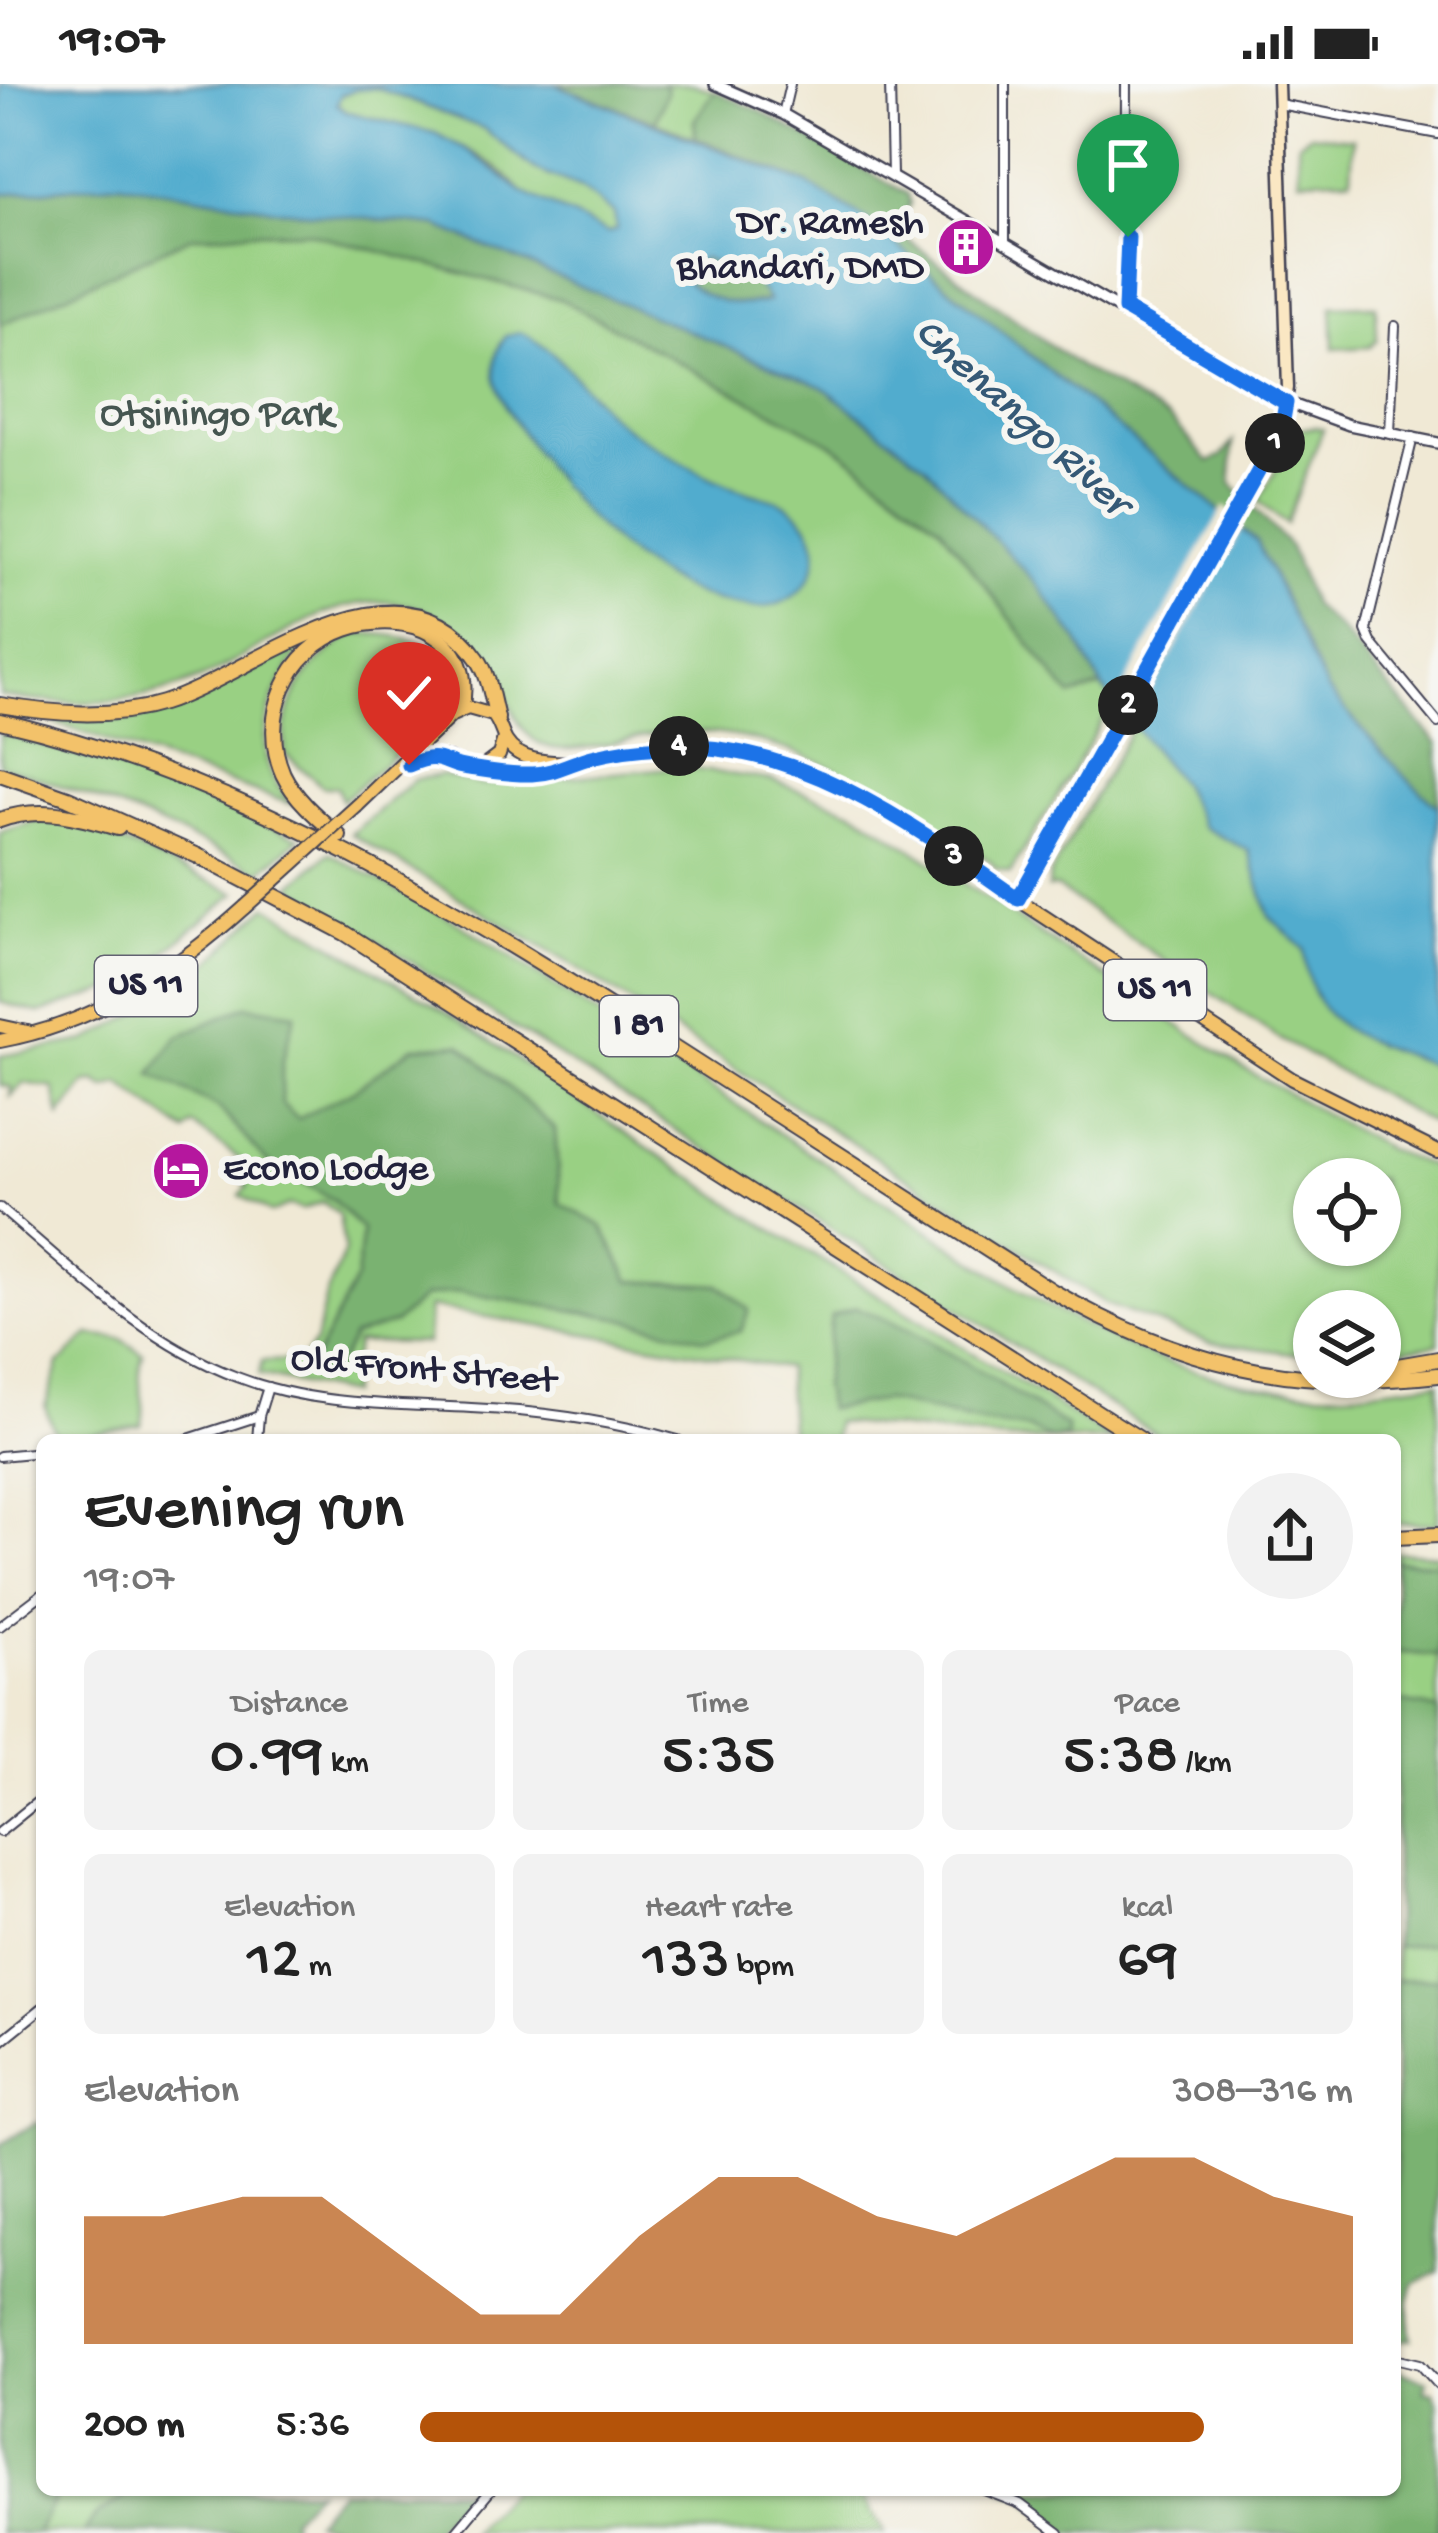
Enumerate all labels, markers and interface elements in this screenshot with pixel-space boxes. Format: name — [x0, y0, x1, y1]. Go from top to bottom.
text: 19:07 — [60, 16, 164, 69]
pin — [1077, 114, 1179, 237]
icon: arrive — [1095, 132, 1161, 198]
place label: Dr. Ramesh Bhandari, DMD — [676, 202, 925, 293]
building icon: Dr. Ramesh Bhandari, DMD — [935, 216, 997, 278]
water label: Chenango River — [903, 310, 1144, 534]
park label: Otsiningo Park — [100, 394, 337, 440]
pin: 1 — [1245, 413, 1305, 473]
text: 1 — [1268, 424, 1282, 462]
pin — [358, 642, 460, 765]
icon: check — [376, 660, 442, 726]
pin: 2 — [1098, 675, 1158, 735]
text: 2 — [1120, 686, 1136, 724]
pin: 4 — [649, 716, 709, 776]
text: 4 — [671, 727, 687, 765]
pin: 3 — [924, 826, 984, 886]
text: 3 — [945, 837, 963, 875]
road number: US 11 — [95, 956, 197, 1016]
road number: US 11 — [1104, 960, 1206, 1020]
road number: I 81 — [600, 996, 678, 1056]
hotel icon: Econo Lodge — [150, 1140, 212, 1202]
place label: Econo Lodge — [223, 1148, 429, 1194]
map controls — [1293, 1158, 1401, 1398]
button: locate — [1293, 1158, 1401, 1266]
button: layers — [1293, 1290, 1401, 1398]
street label: Old Front Street — [289, 1338, 560, 1407]
button: share — [1227, 1473, 1353, 1599]
text: Evening run — [84, 1474, 404, 1552]
text: 19:07 — [84, 1558, 174, 1604]
text: Distance — [231, 1686, 348, 1724]
text: Time — [688, 1686, 749, 1724]
text: Pace — [1115, 1686, 1180, 1724]
text: 0.99 — [210, 1724, 323, 1794]
text: 5:35 — [662, 1724, 775, 1794]
text: 5:38 — [1063, 1724, 1178, 1794]
text: km — [323, 1745, 369, 1783]
text: /km — [1178, 1745, 1232, 1783]
text: Elevation — [224, 1890, 355, 1928]
text: Heart rate — [645, 1890, 792, 1928]
text: kcal — [1122, 1890, 1173, 1928]
text: 12 — [247, 1928, 301, 1998]
text: 133 — [643, 1928, 729, 1998]
text: 69 — [1117, 1928, 1178, 1998]
text: m — [301, 1949, 332, 1987]
text: bpm — [729, 1949, 794, 1987]
text: Elevation — [84, 2070, 239, 2116]
text: 308–316 m — [1173, 2070, 1353, 2116]
text: 200 m — [84, 2404, 184, 2450]
text: 5:36 — [276, 2404, 349, 2450]

